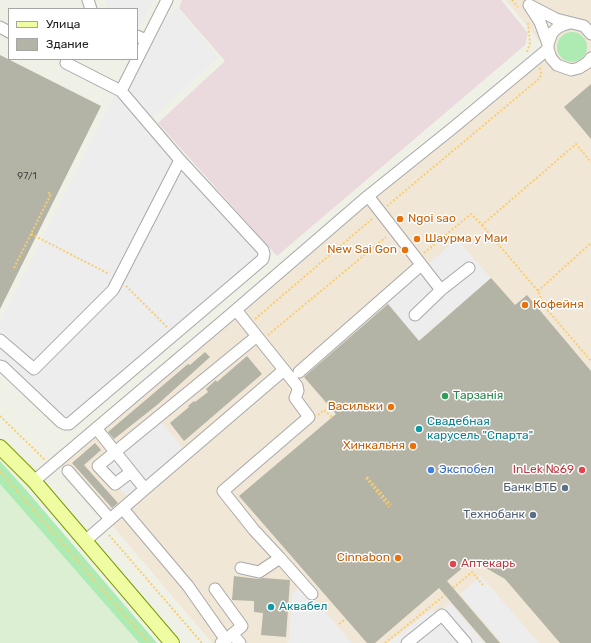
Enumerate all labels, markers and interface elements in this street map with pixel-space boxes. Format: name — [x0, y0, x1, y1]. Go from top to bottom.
legend — [8, 8, 138, 60]
text: Улица — [46, 17, 80, 31]
text: Здание — [46, 37, 89, 51]
house number: 97/1 — [17, 170, 37, 182]
place label: Ngoi sao — [408, 212, 456, 226]
marker: Ngoi sao — [395, 214, 405, 224]
place label: Шаурма у Маи — [425, 232, 508, 246]
marker: Шаурма у Маи — [412, 234, 422, 244]
place label: New Sai Gon — [327, 243, 397, 257]
marker: New Sai Gon — [400, 245, 410, 255]
place label: Кофейня — [533, 298, 584, 312]
marker: Кофейня — [520, 300, 530, 310]
place label: Тарзанія — [453, 389, 503, 403]
marker: Тарзанія — [440, 391, 450, 401]
place label: Васильки — [328, 400, 383, 414]
marker: Васильки — [386, 402, 396, 412]
place label: Свадебная карусель "Спарта" — [427, 415, 533, 443]
marker: Свадебная карусель "Спарта" — [414, 424, 424, 434]
place label: Хинкальня — [343, 439, 405, 453]
marker: Хинкальня — [408, 441, 418, 451]
place label: Экспобел — [439, 463, 494, 477]
place label: InLek №69 — [513, 463, 574, 477]
marker: Экспобел — [426, 465, 436, 475]
marker: InLek №69 — [577, 465, 587, 475]
place label: Банк ВТБ — [503, 481, 557, 495]
marker: Банк ВТБ — [560, 483, 570, 493]
place label: Технобанк — [463, 508, 525, 522]
marker: Технобанк — [528, 510, 538, 520]
place label: Cinnabon — [337, 551, 390, 565]
marker: Cinnabon — [393, 553, 403, 563]
place label: Аптекарь — [461, 557, 515, 571]
marker: Аптекарь — [448, 559, 458, 569]
place label: Аквабел — [279, 600, 327, 614]
marker: Аквабел — [266, 602, 276, 612]

